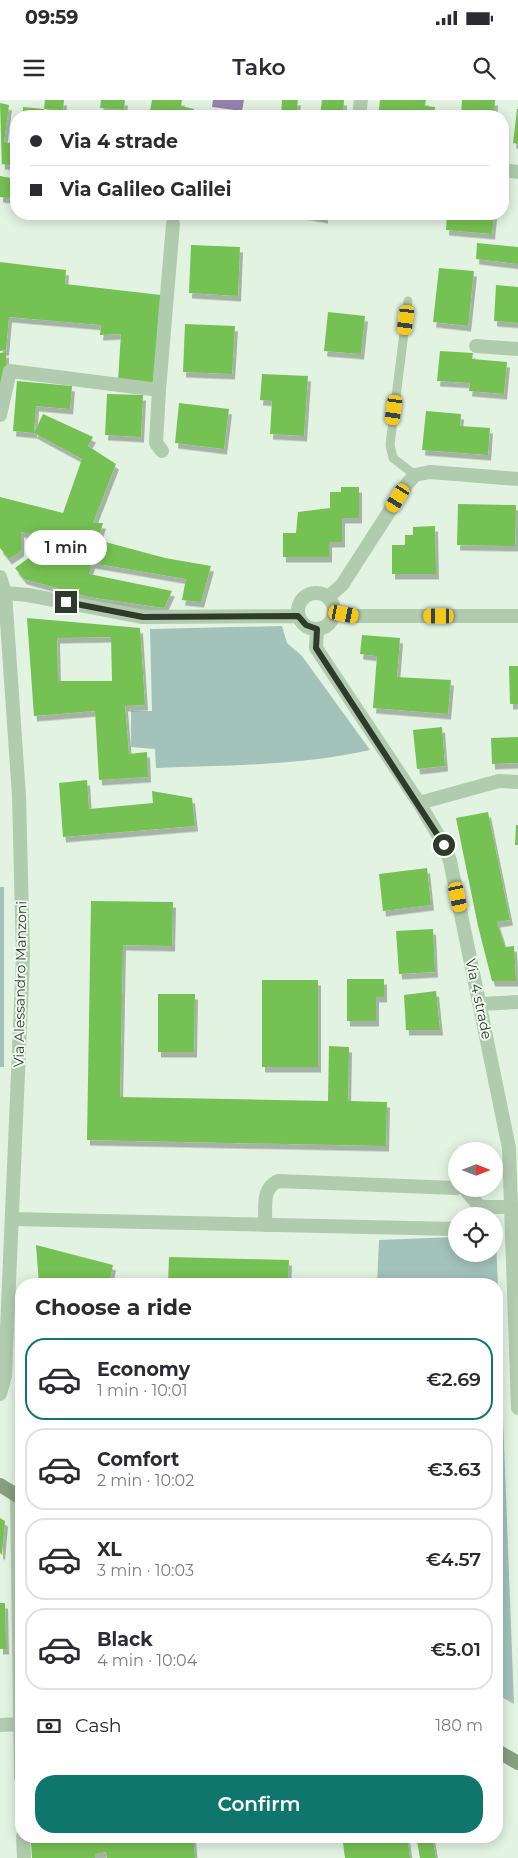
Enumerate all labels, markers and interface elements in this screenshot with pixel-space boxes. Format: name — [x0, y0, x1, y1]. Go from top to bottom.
text: 09:59 — [25, 6, 78, 29]
icon: menu — [20, 54, 48, 82]
text: Tako — [232, 54, 286, 81]
icon: search — [470, 54, 498, 82]
text: Via 4 strade — [60, 130, 178, 153]
text: Via Galileo Galilei — [60, 178, 231, 201]
car — [396, 304, 415, 336]
car — [384, 394, 403, 426]
car — [383, 481, 412, 515]
callout: 1 min — [25, 530, 107, 564]
text: 1 min — [45, 538, 87, 557]
route end — [55, 591, 77, 613]
car — [327, 604, 360, 624]
car — [424, 609, 454, 624]
route start — [433, 834, 455, 856]
car — [447, 881, 468, 913]
street label: Via Alessandro Manzoni — [10, 901, 30, 1067]
street label: Via 4 strade — [462, 957, 496, 1041]
north arrow — [448, 1142, 502, 1198]
map controls — [448, 1142, 503, 1262]
button: locate — [448, 1207, 503, 1262]
text: Choose a ride — [35, 1294, 192, 1321]
icon: car — [37, 1357, 82, 1402]
text: Economy — [97, 1358, 190, 1381]
text: €2.69 — [426, 1368, 481, 1391]
text: 1 min · 10:01 — [97, 1381, 188, 1400]
icon: car — [37, 1447, 82, 1492]
text: Comfort — [97, 1448, 179, 1471]
text: €3.63 — [427, 1458, 481, 1481]
text: 2 min · 10:02 — [97, 1471, 194, 1490]
icon: car — [37, 1537, 82, 1582]
text: XL — [97, 1538, 122, 1561]
text: €4.57 — [426, 1548, 481, 1571]
text: 3 min · 10:03 — [97, 1561, 194, 1580]
icon: car — [37, 1627, 82, 1672]
text: Black — [97, 1628, 153, 1651]
text: €5.01 — [430, 1638, 481, 1661]
text: 4 min · 10:04 — [97, 1651, 197, 1670]
icon: cash — [35, 1712, 63, 1740]
text: Cash — [75, 1714, 122, 1737]
text: 180 m — [435, 1716, 483, 1735]
button: Confirm — [35, 1775, 483, 1833]

